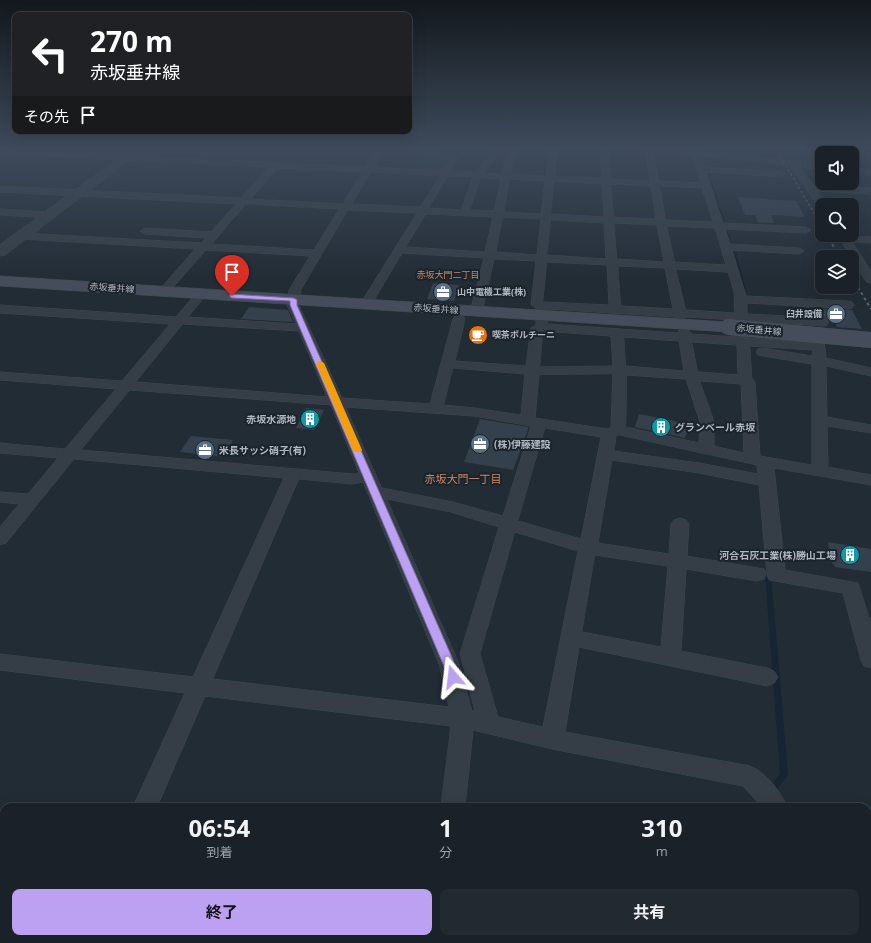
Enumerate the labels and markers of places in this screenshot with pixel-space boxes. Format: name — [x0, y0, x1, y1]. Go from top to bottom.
pin — [215, 255, 249, 296]
office icon: 山中電機工業(株) — [432, 281, 454, 303]
place label: 山中電機工業(株) — [457, 285, 526, 298]
office icon: 臼井設備 — [825, 303, 847, 325]
place label: 臼井設備 — [786, 307, 822, 320]
cafe icon: 喫茶ポルチーニ — [467, 324, 489, 346]
place label: 喫茶ポルチーニ — [492, 328, 555, 341]
building icon: 赤坂水源地 — [299, 408, 321, 430]
place label: 赤坂水源地 — [246, 412, 296, 426]
building icon: グランベール赤坂 — [650, 416, 672, 438]
place label: グランベール赤坂 — [675, 420, 756, 434]
office icon: (株)伊藤建設 — [469, 433, 491, 455]
place label: (株)伊藤建設 — [494, 437, 551, 451]
office icon: 米長サッシ硝子(有) — [194, 439, 216, 461]
place label: 米長サッシ硝子(有) — [219, 443, 306, 457]
building icon: 河合石灰工業(株)勝山工場 — [839, 544, 861, 566]
place label: 河合石灰工業(株)勝山工場 — [719, 548, 836, 562]

